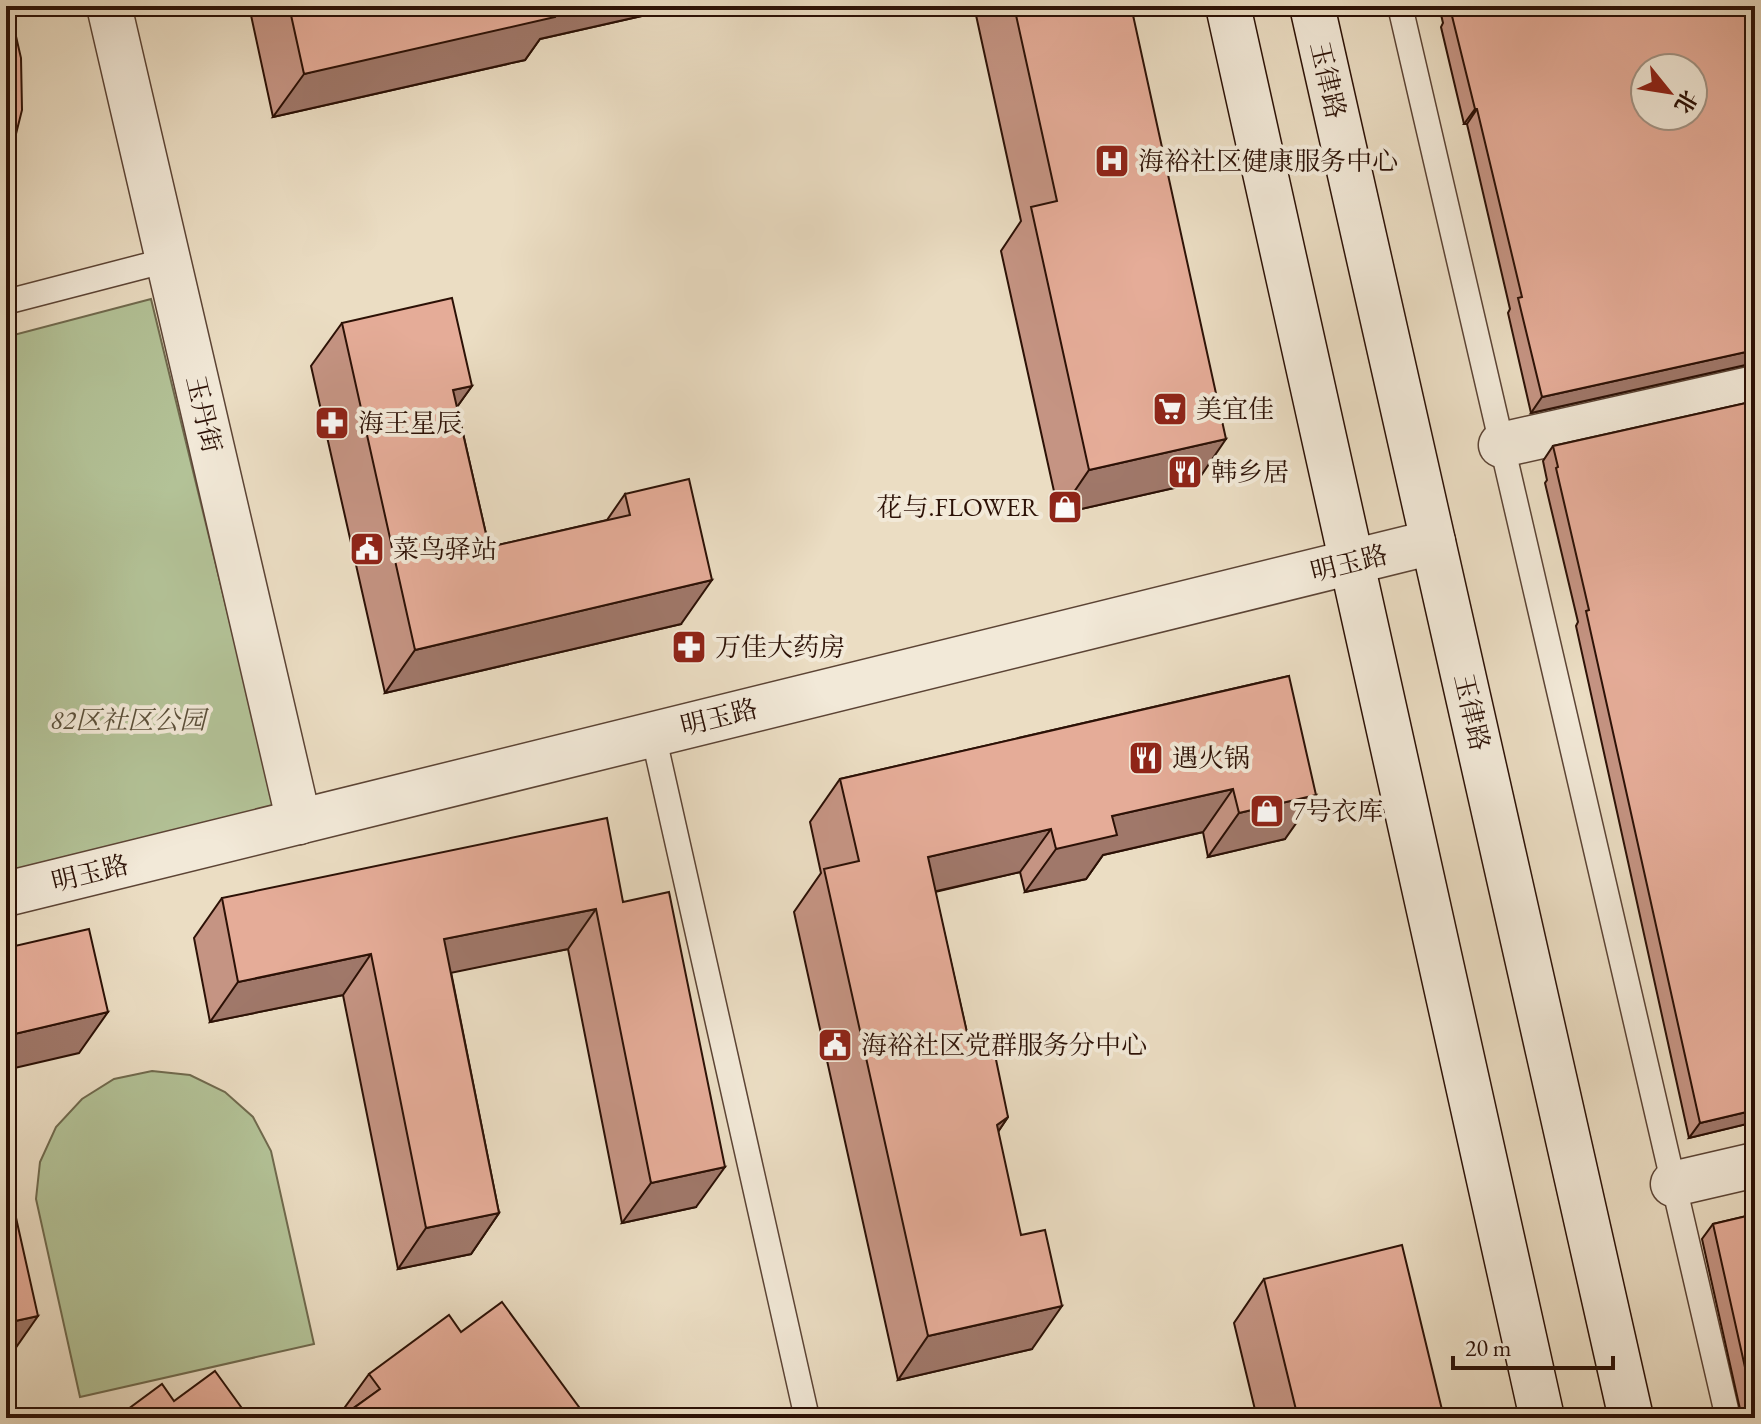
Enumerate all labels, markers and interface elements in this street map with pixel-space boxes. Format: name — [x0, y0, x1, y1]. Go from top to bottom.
street label: 玉律路 — [1303, 38, 1353, 122]
north arrow — [1629, 52, 1709, 132]
text: 北 — [1668, 85, 1704, 119]
hospital icon: 海裕社区健康服务中心 — [1093, 142, 1131, 180]
place label: 海裕社区健康服务中心 — [1138, 144, 1398, 178]
street label: 玉丹街 — [179, 372, 229, 456]
supermarket icon: 美宜佳 — [1151, 390, 1189, 428]
place label: 美宜佳 — [1196, 392, 1274, 426]
pharmacy icon: 海王星辰 — [313, 404, 351, 442]
place label: 海王星辰 — [358, 406, 462, 440]
restaurant icon: 韩乡居 — [1166, 453, 1204, 491]
place label: 韩乡居 — [1211, 455, 1289, 489]
shop icon: 花与.FLOWER — [1046, 488, 1084, 526]
place label: 花与.FLOWER — [877, 490, 1039, 524]
public building icon: 菜鸟驿站 — [348, 530, 386, 568]
place label: 菜鸟驿站 — [393, 532, 497, 566]
street label: 明玉路 — [1307, 537, 1391, 589]
pharmacy icon: 万佳大药房 — [670, 628, 708, 666]
place label: 万佳大药房 — [715, 630, 845, 664]
street label: 玉律路 — [1447, 670, 1497, 754]
street label: 明玉路 — [677, 691, 761, 743]
park label: 82区社区公园 — [51, 703, 209, 737]
restaurant icon: 遇火锅 — [1127, 739, 1165, 777]
place label: 遇火锅 — [1172, 741, 1250, 775]
shop icon: 7号衣库 — [1248, 792, 1286, 830]
place label: 7号衣库 — [1293, 794, 1383, 828]
street label: 明玉路 — [48, 847, 132, 899]
public building icon: 海裕社区党群服务分中心 — [816, 1026, 854, 1064]
place label: 海裕社区党群服务分中心 — [861, 1028, 1147, 1062]
scale bar — [1453, 1320, 1613, 1370]
text: 20 m — [1465, 1332, 1512, 1363]

